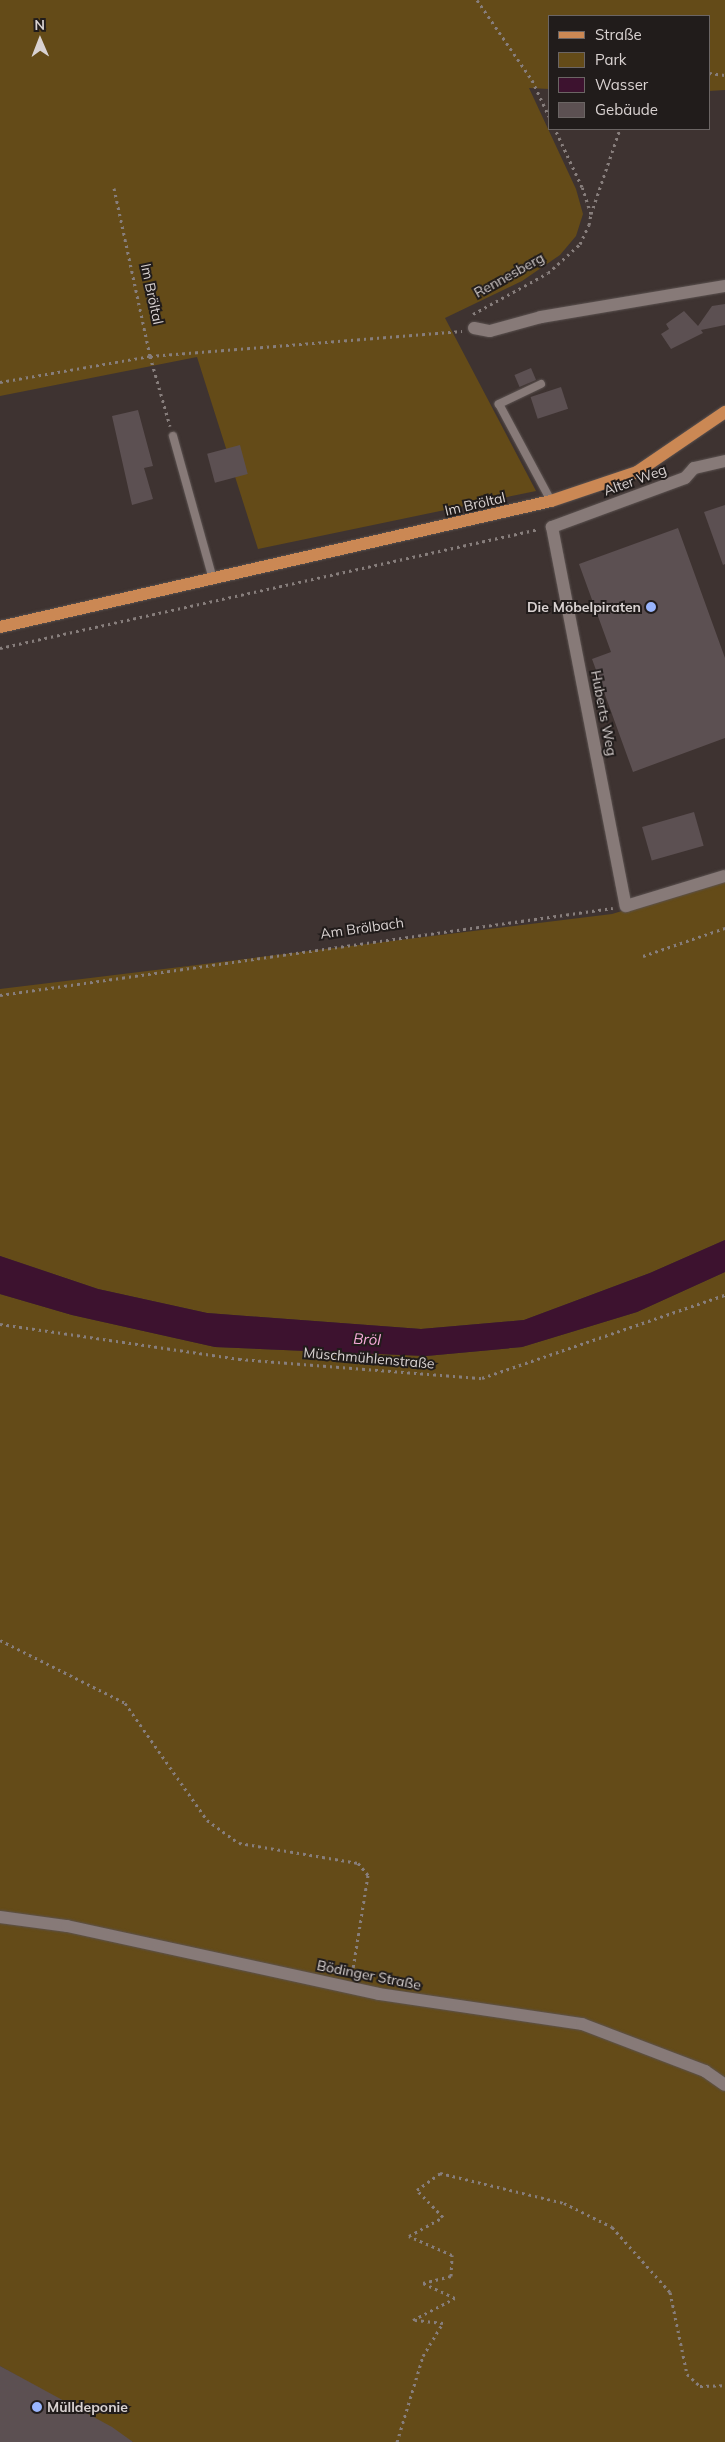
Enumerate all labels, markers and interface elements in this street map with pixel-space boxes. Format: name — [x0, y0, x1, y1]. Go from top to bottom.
north arrow — [15, 15, 65, 65]
legend — [548, 15, 710, 130]
text: N — [34, 16, 45, 34]
text: Straße — [595, 25, 642, 44]
text: Park — [595, 50, 627, 69]
text: Wasser — [595, 75, 648, 94]
text: Gebäude — [595, 100, 658, 119]
street label: Rennesberg — [471, 249, 547, 301]
street label: Im Bröltal — [137, 262, 167, 326]
street label: Alter Weg — [601, 461, 669, 499]
street label: Im Bröltal — [443, 489, 507, 519]
place label: Die Möbelpiraten — [527, 599, 641, 615]
marker: Die Möbelpiraten — [645, 601, 657, 613]
street label: Huberts Weg — [587, 669, 621, 757]
street label: Am Brölbach — [319, 914, 405, 942]
water label: Bröl — [353, 1329, 381, 1349]
street label: Müschmühlenstraße — [303, 1344, 435, 1372]
street label: Bödinger Straße — [315, 1957, 423, 1993]
place label: Mülldeponie — [47, 2399, 128, 2415]
marker: Mülldeponie — [31, 2401, 43, 2413]

